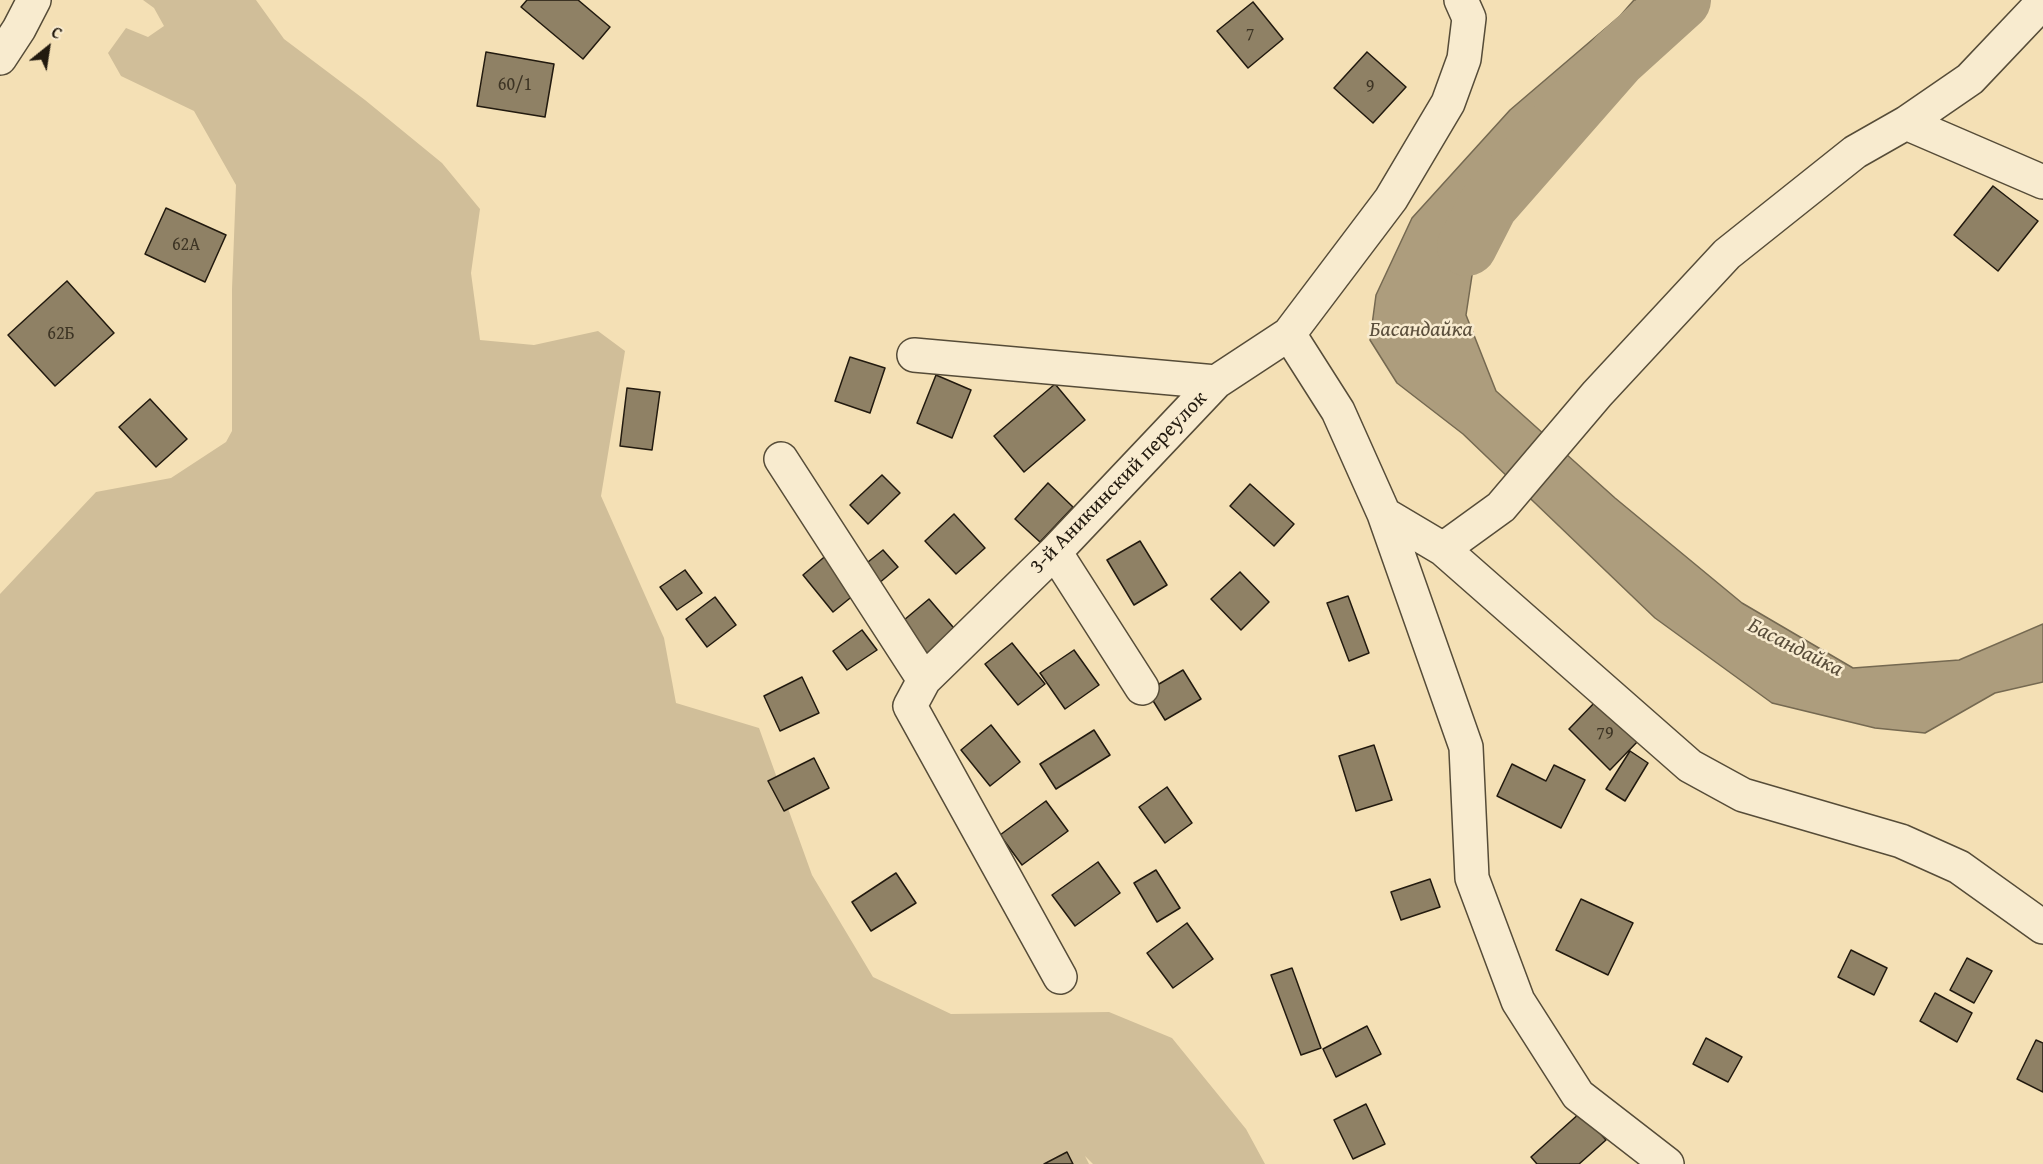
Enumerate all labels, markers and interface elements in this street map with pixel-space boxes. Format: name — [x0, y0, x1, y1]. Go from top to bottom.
north arrow — [18, 18, 78, 78]
text: С — [47, 20, 67, 45]
house number: 7 — [1246, 24, 1254, 46]
house number: 60/1 — [498, 74, 532, 96]
house number: 9 — [1366, 76, 1374, 98]
house number: 62А — [172, 234, 200, 256]
water label: Басандайка — [1369, 317, 1473, 343]
house number: 62Б — [47, 323, 75, 345]
street label: 3-й Аникинский переулок — [1025, 386, 1213, 580]
water label: Басандайка — [1743, 613, 1847, 683]
house number: 79 — [1596, 723, 1614, 745]

